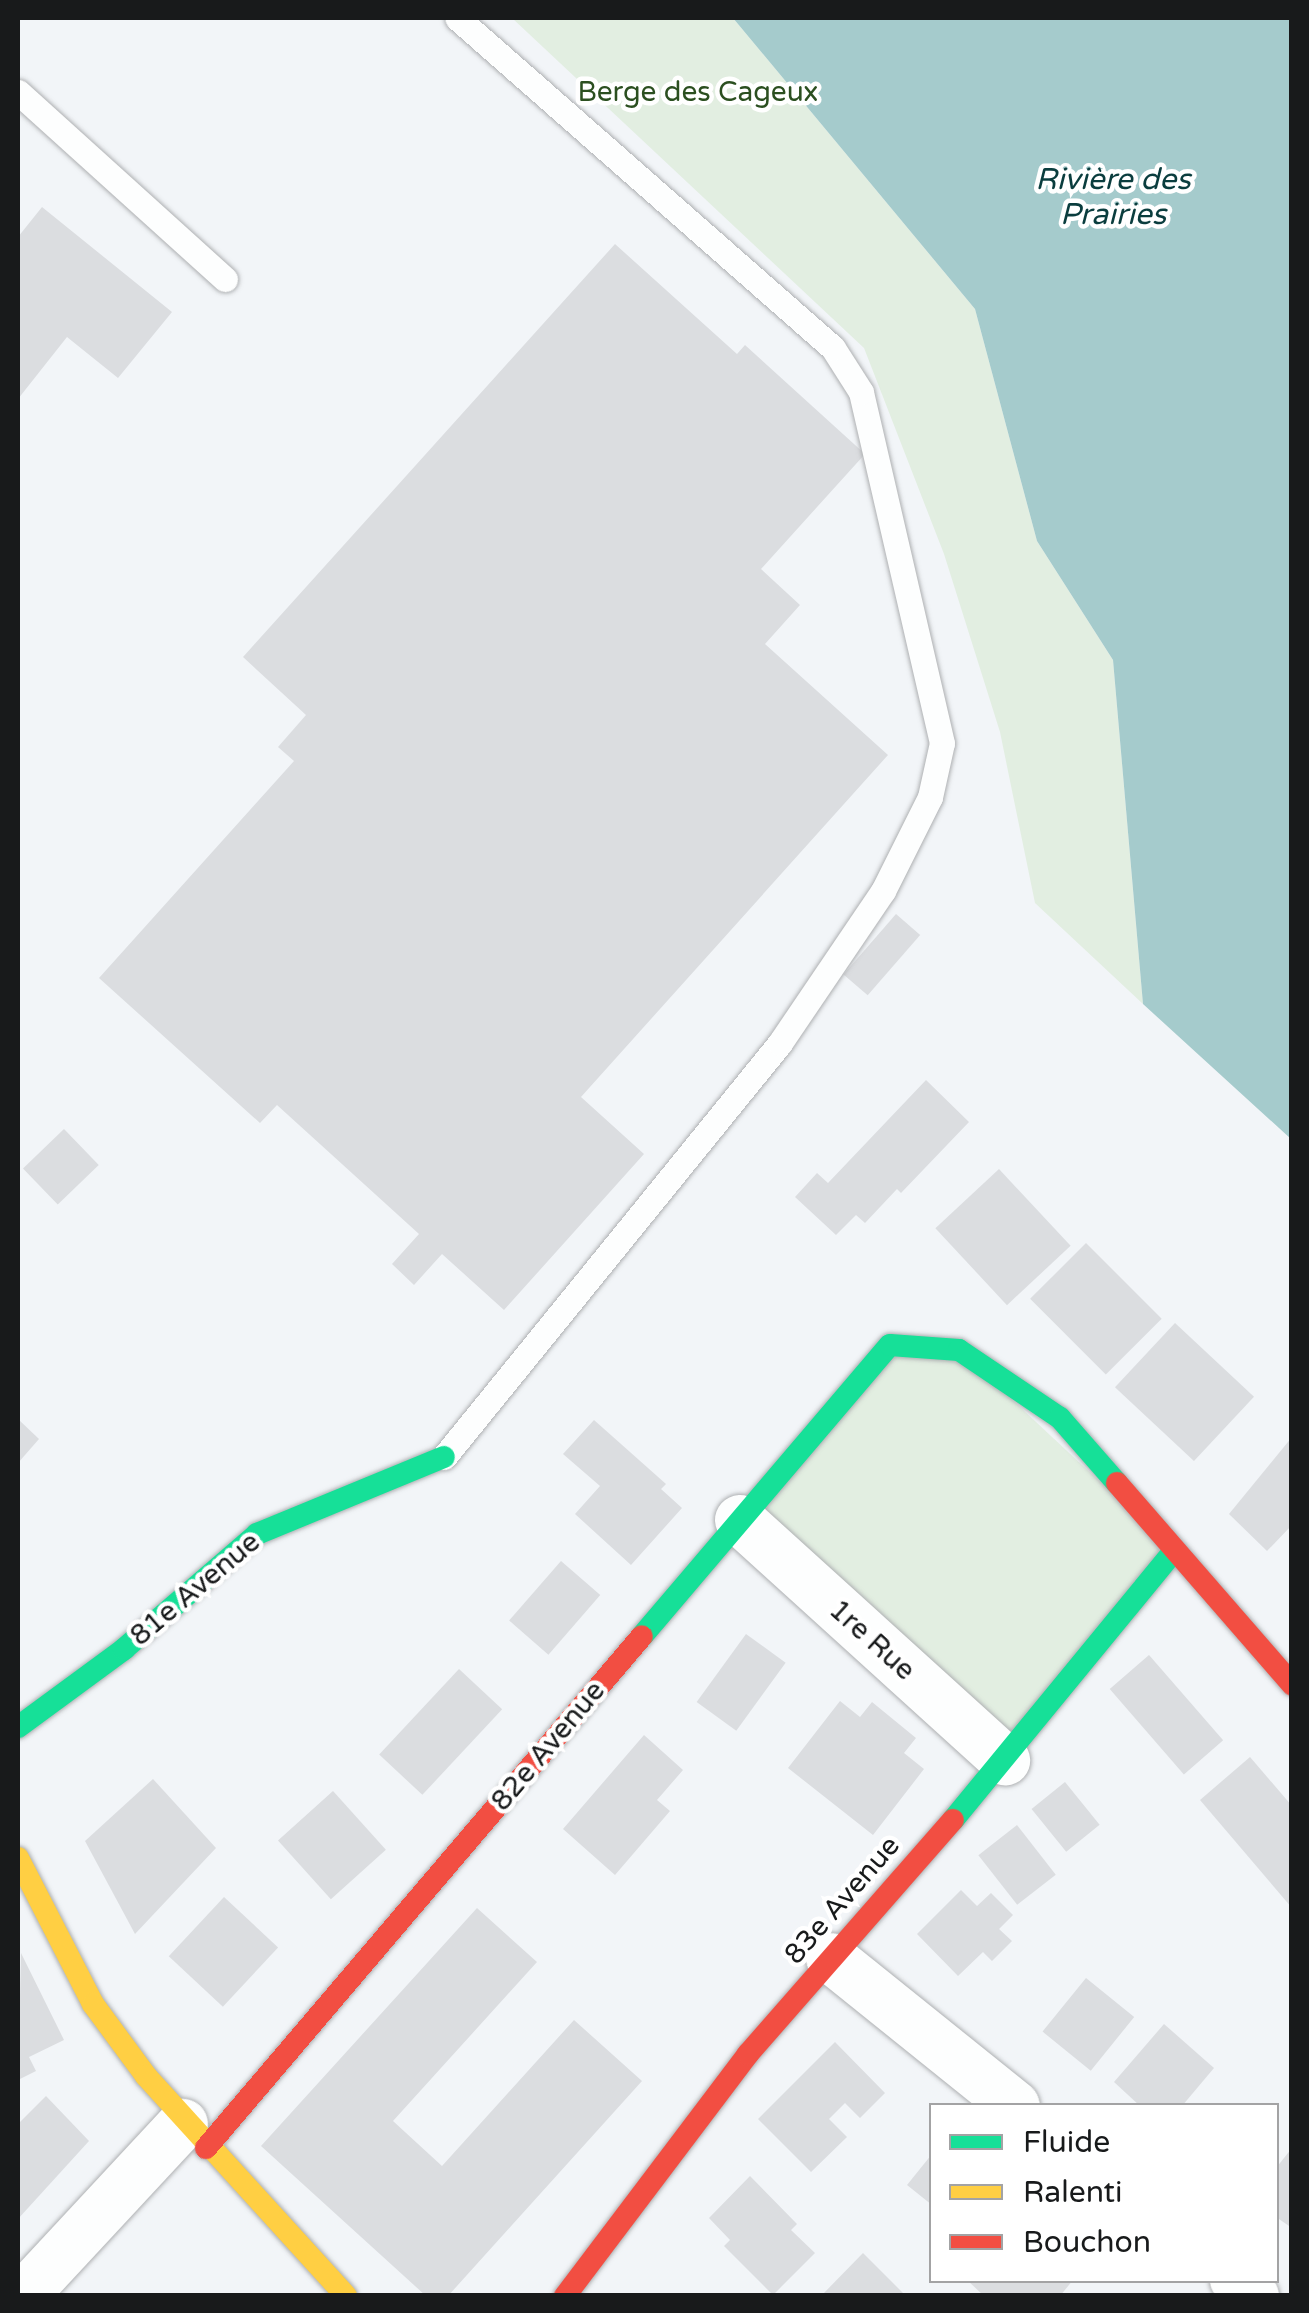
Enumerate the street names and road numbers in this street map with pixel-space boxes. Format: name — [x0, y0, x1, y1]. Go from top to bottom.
street label: 81e Avenue — [123, 1525, 267, 1653]
street label: 1re Rue — [822, 1593, 922, 1687]
street label: 82e Avenue — [484, 1674, 612, 1818]
street label: 83e Avenue — [777, 1829, 907, 1971]

